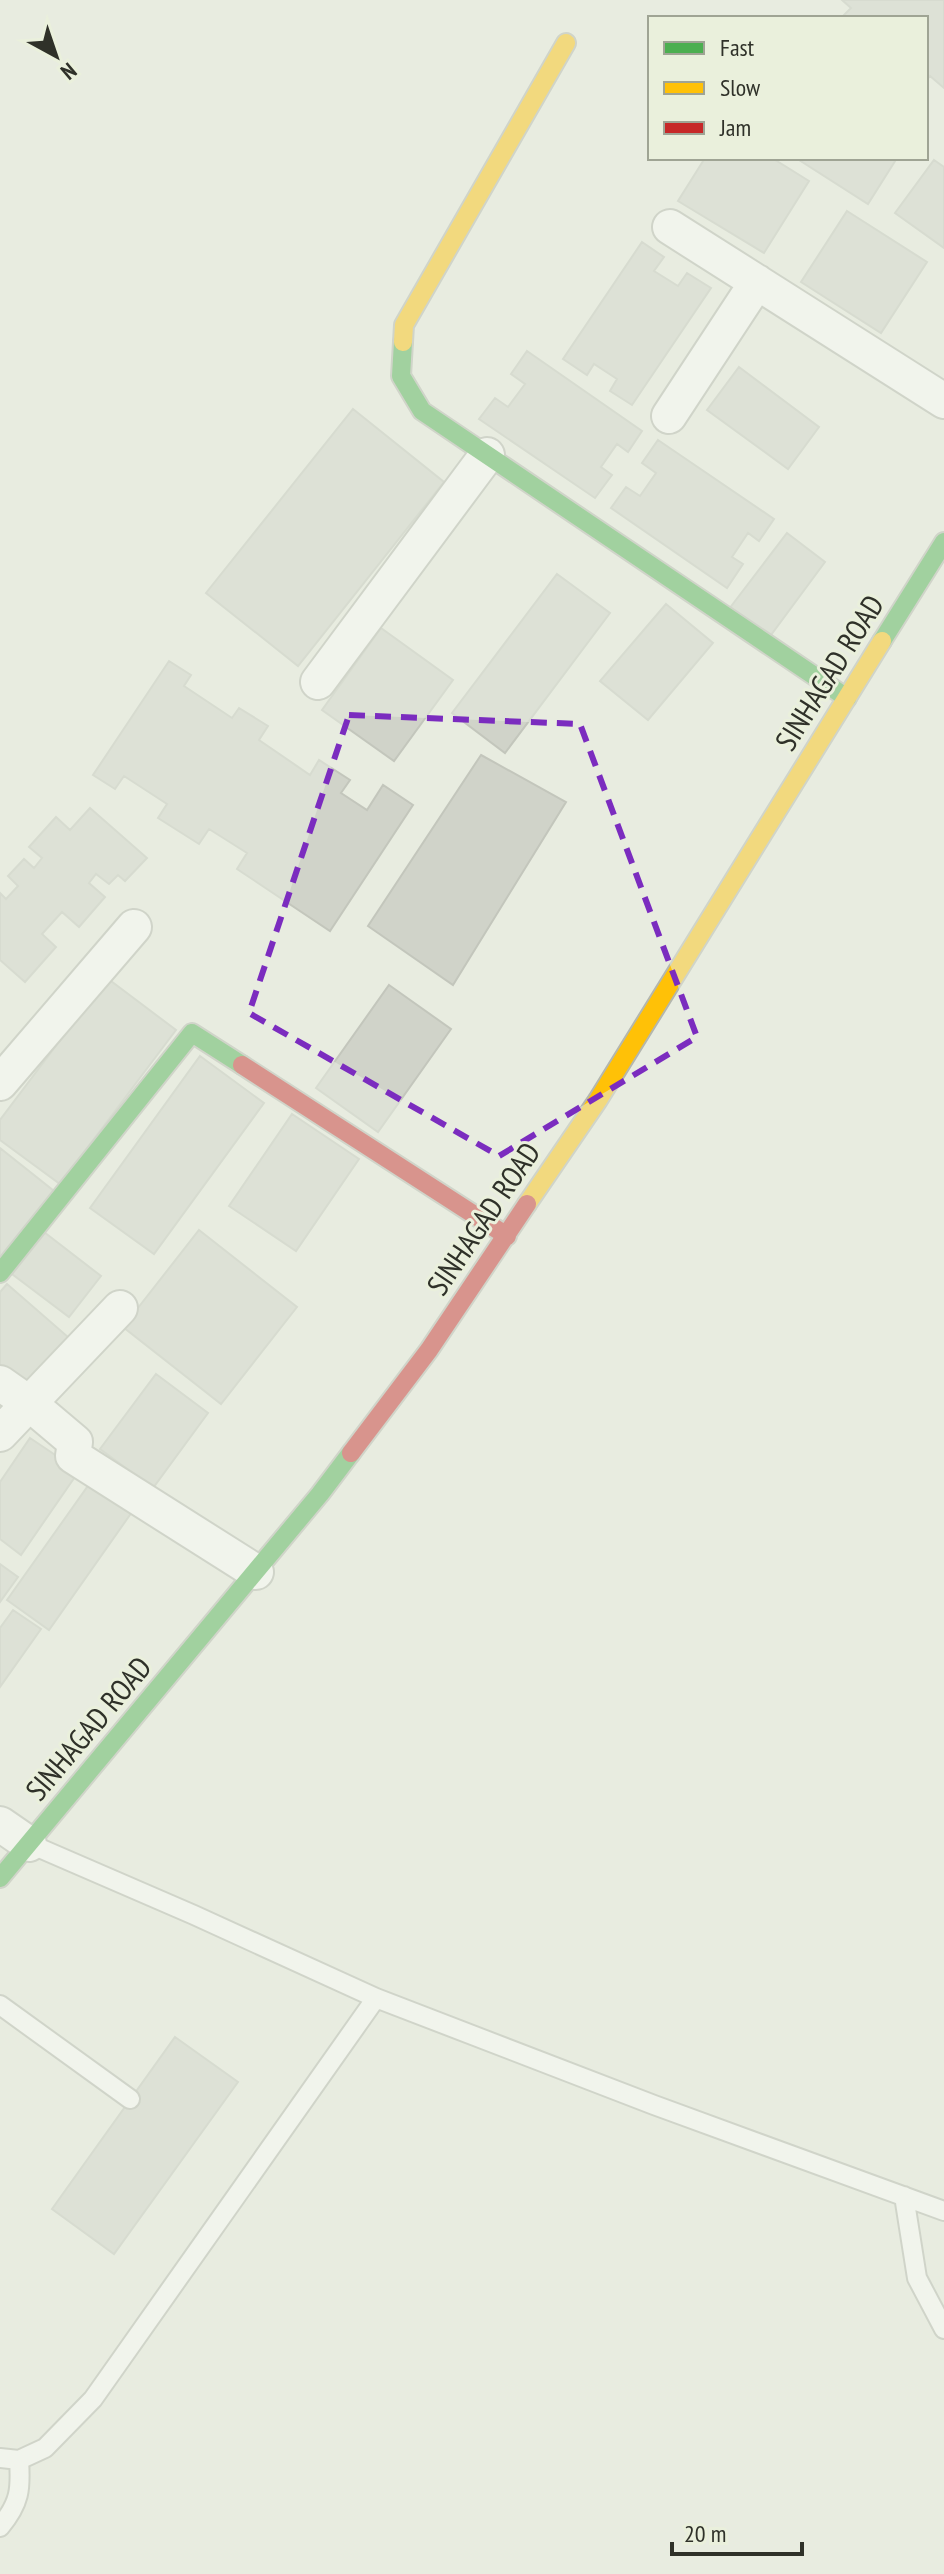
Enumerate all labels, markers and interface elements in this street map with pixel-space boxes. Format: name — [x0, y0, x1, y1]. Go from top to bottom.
north arrow — [16, 16, 96, 96]
legend — [648, 16, 928, 160]
text: Fast — [720, 32, 755, 63]
text: N — [55, 57, 82, 86]
text: Slow — [720, 72, 761, 103]
text: Jam — [719, 112, 751, 143]
street label: SINHAGAD ROAD — [766, 587, 892, 757]
street label: SINHAGAD ROAD — [417, 1134, 548, 1302]
street label: SINHAGAD ROAD — [16, 1648, 159, 1808]
scale bar — [672, 2506, 802, 2556]
text: 20 m — [684, 2518, 726, 2549]

